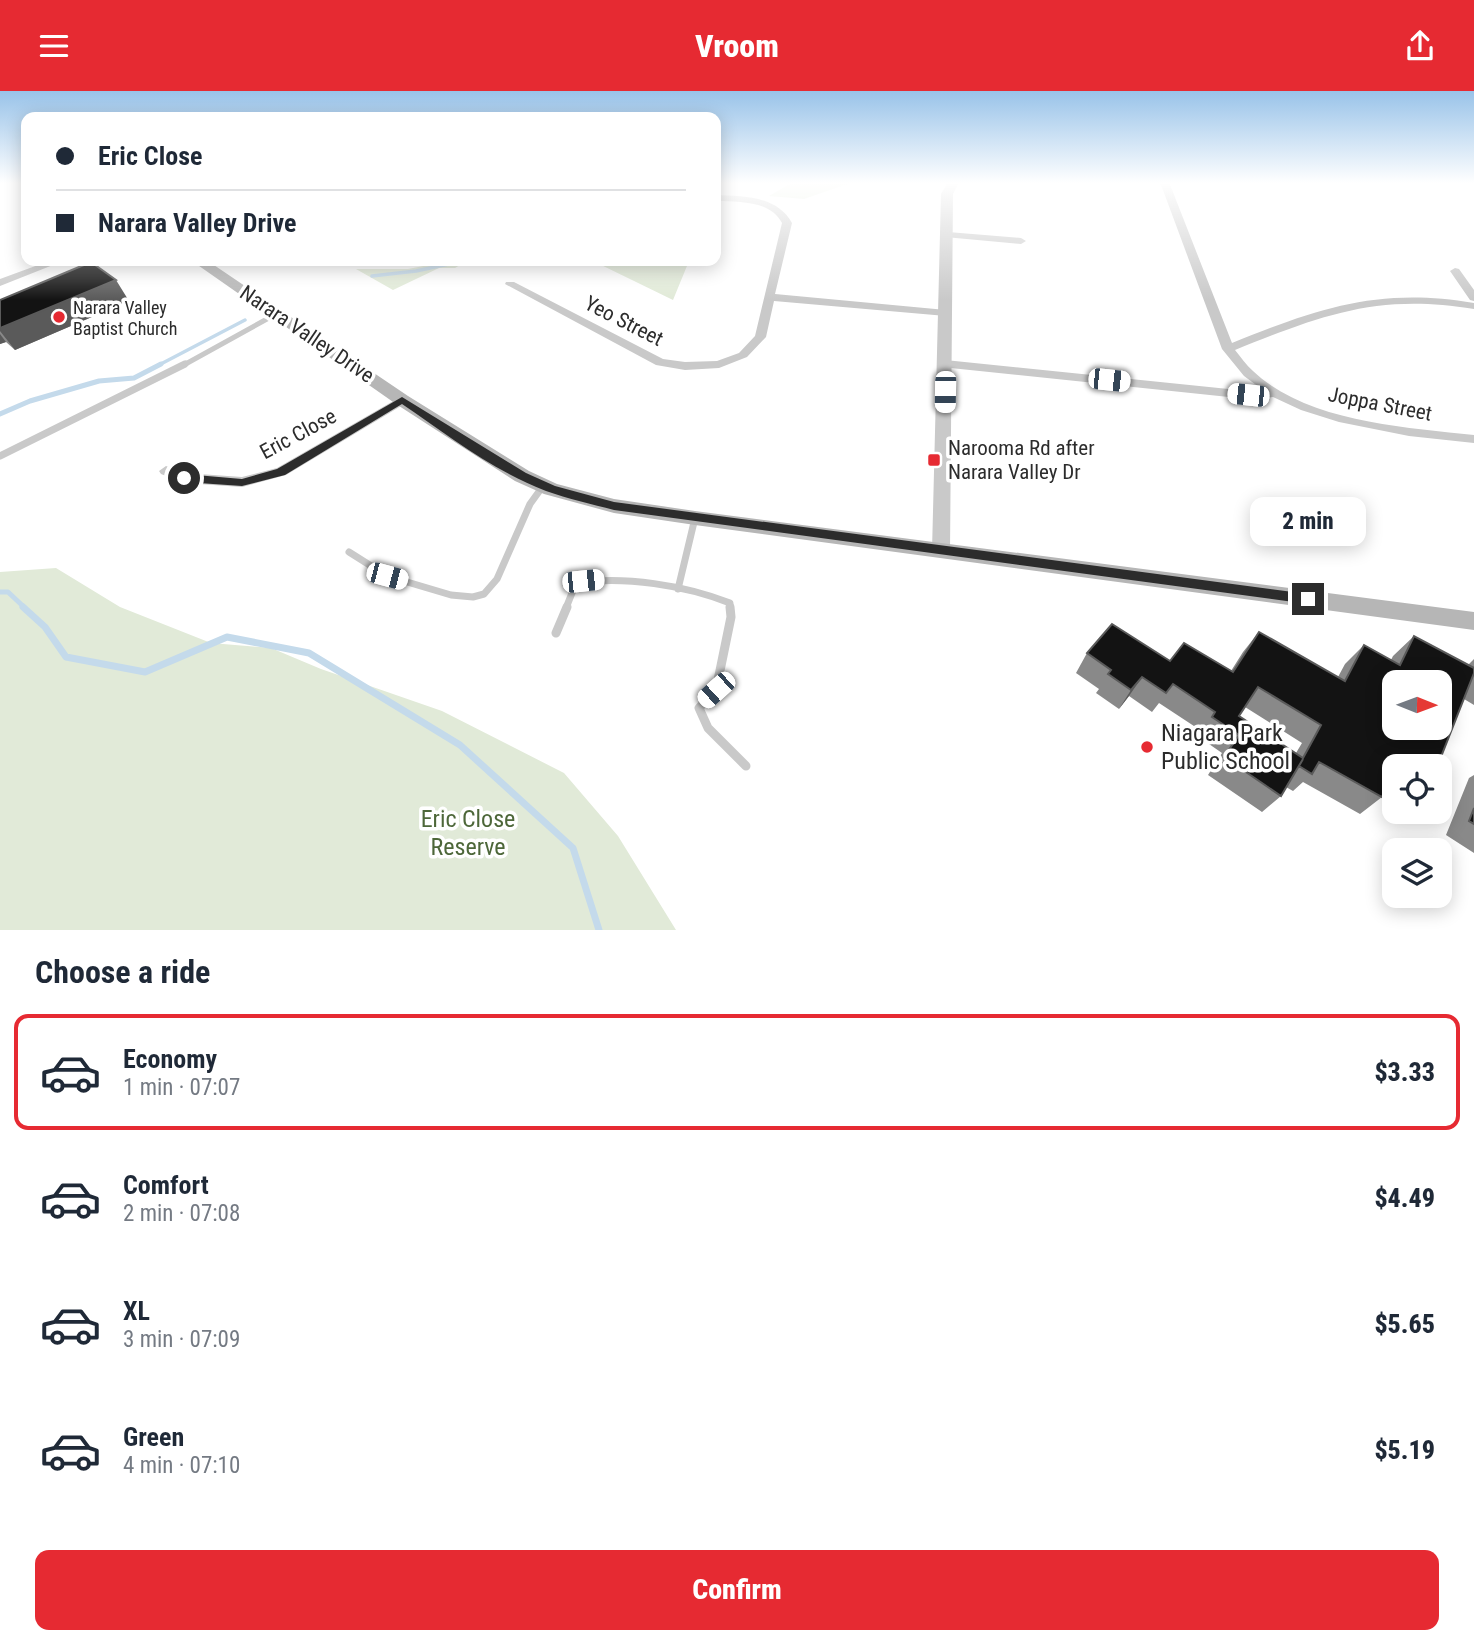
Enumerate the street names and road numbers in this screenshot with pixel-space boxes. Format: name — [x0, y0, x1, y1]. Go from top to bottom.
street label: Narara Valley Drive — [236, 280, 379, 388]
street label: Yeo Street — [581, 291, 667, 351]
street label: Joppa Street — [1326, 382, 1434, 426]
street label: Eric Close — [256, 404, 340, 464]

